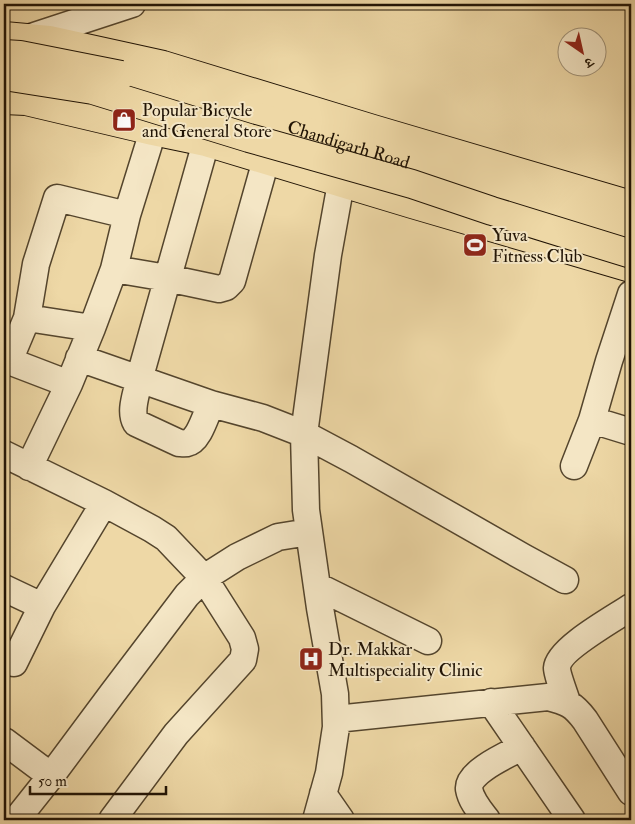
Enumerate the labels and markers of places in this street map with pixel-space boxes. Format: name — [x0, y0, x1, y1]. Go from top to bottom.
place label: Popular Bicycle and General Store — [142, 99, 272, 143]
shop icon: Popular Bicycle and General Store — [111, 107, 137, 133]
place label: Yuva Fitness Club — [492, 224, 583, 268]
sports icon: Yuva Fitness Club — [462, 232, 488, 258]
place label: Dr. Makkar Multispeciality Clinic — [328, 638, 482, 682]
hospital icon: Dr. Makkar Multispeciality Clinic — [298, 646, 324, 672]

